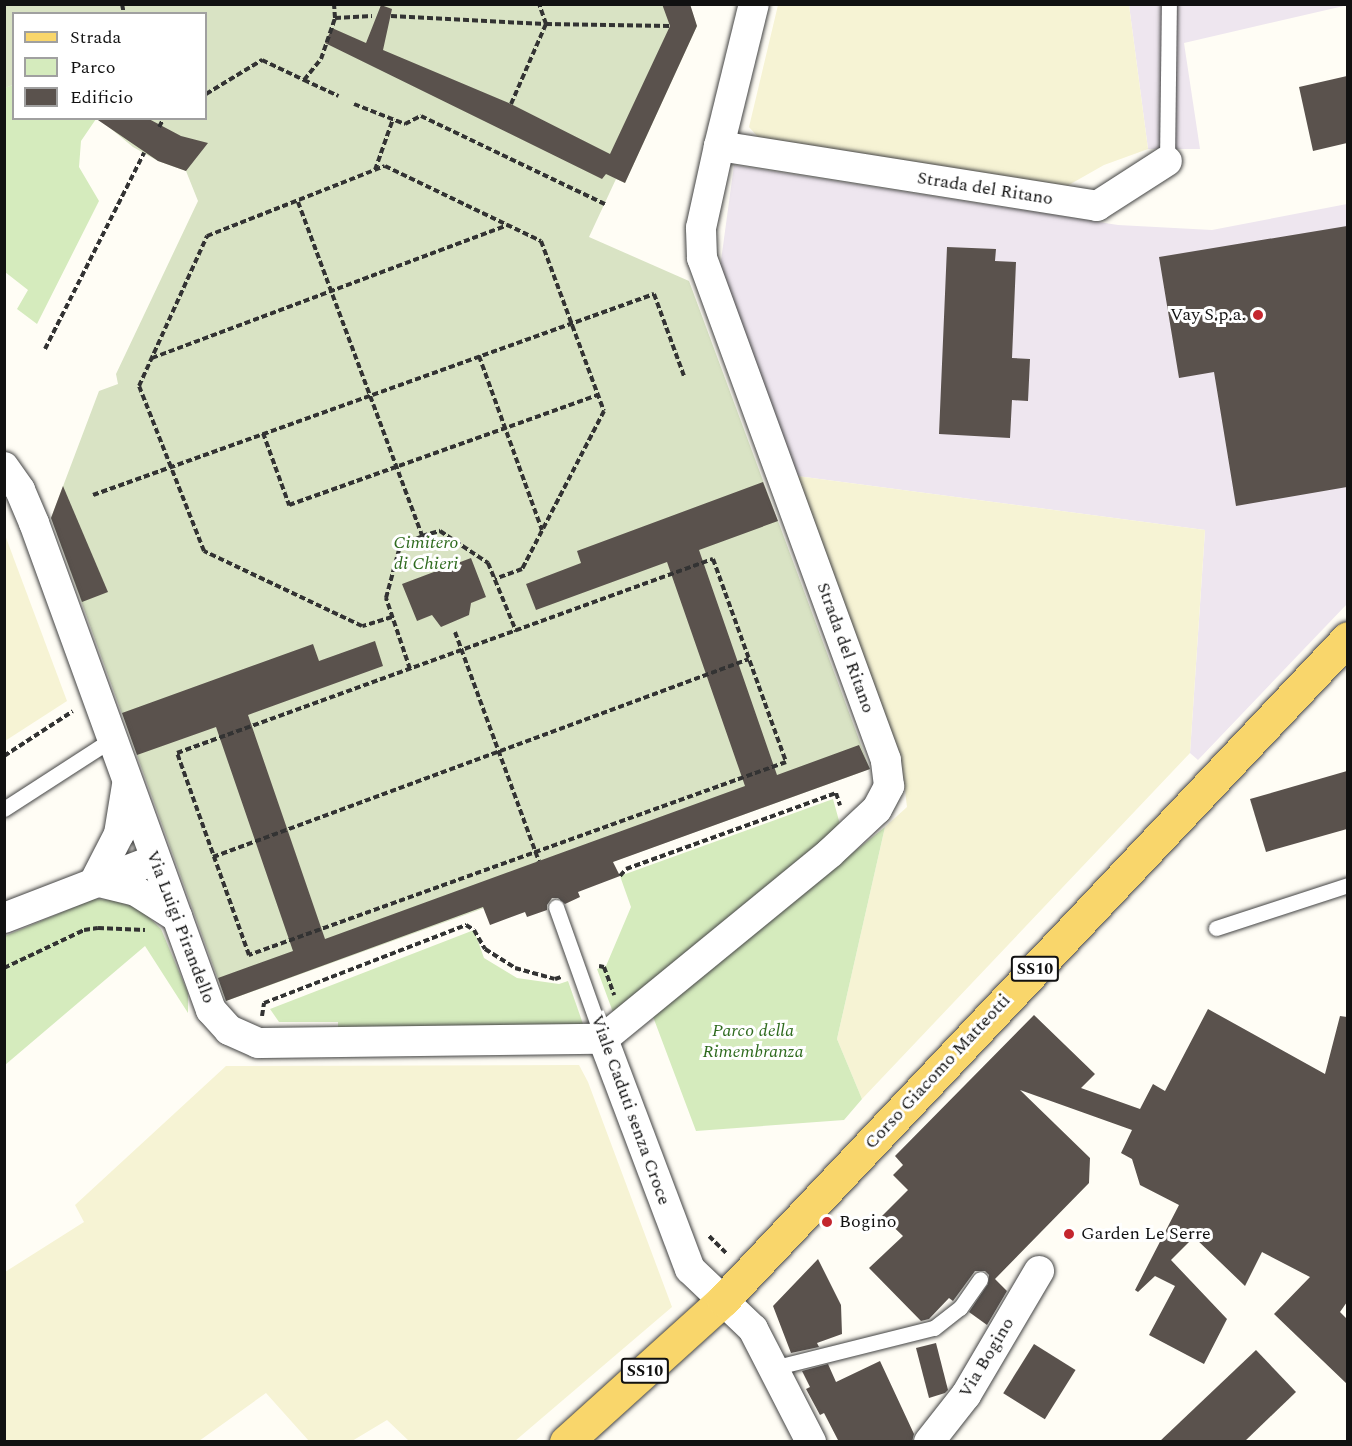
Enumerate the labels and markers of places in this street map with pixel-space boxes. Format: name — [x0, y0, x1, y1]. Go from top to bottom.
place label: Vay S.p.a. — [1170, 304, 1246, 326]
marker: Vay S.p.a. — [1251, 308, 1265, 322]
place label: Bogino — [839, 1211, 896, 1233]
marker: Bogino — [820, 1215, 834, 1229]
place label: Garden Le Serre — [1081, 1223, 1211, 1245]
marker: Garden Le Serre — [1062, 1227, 1076, 1241]

